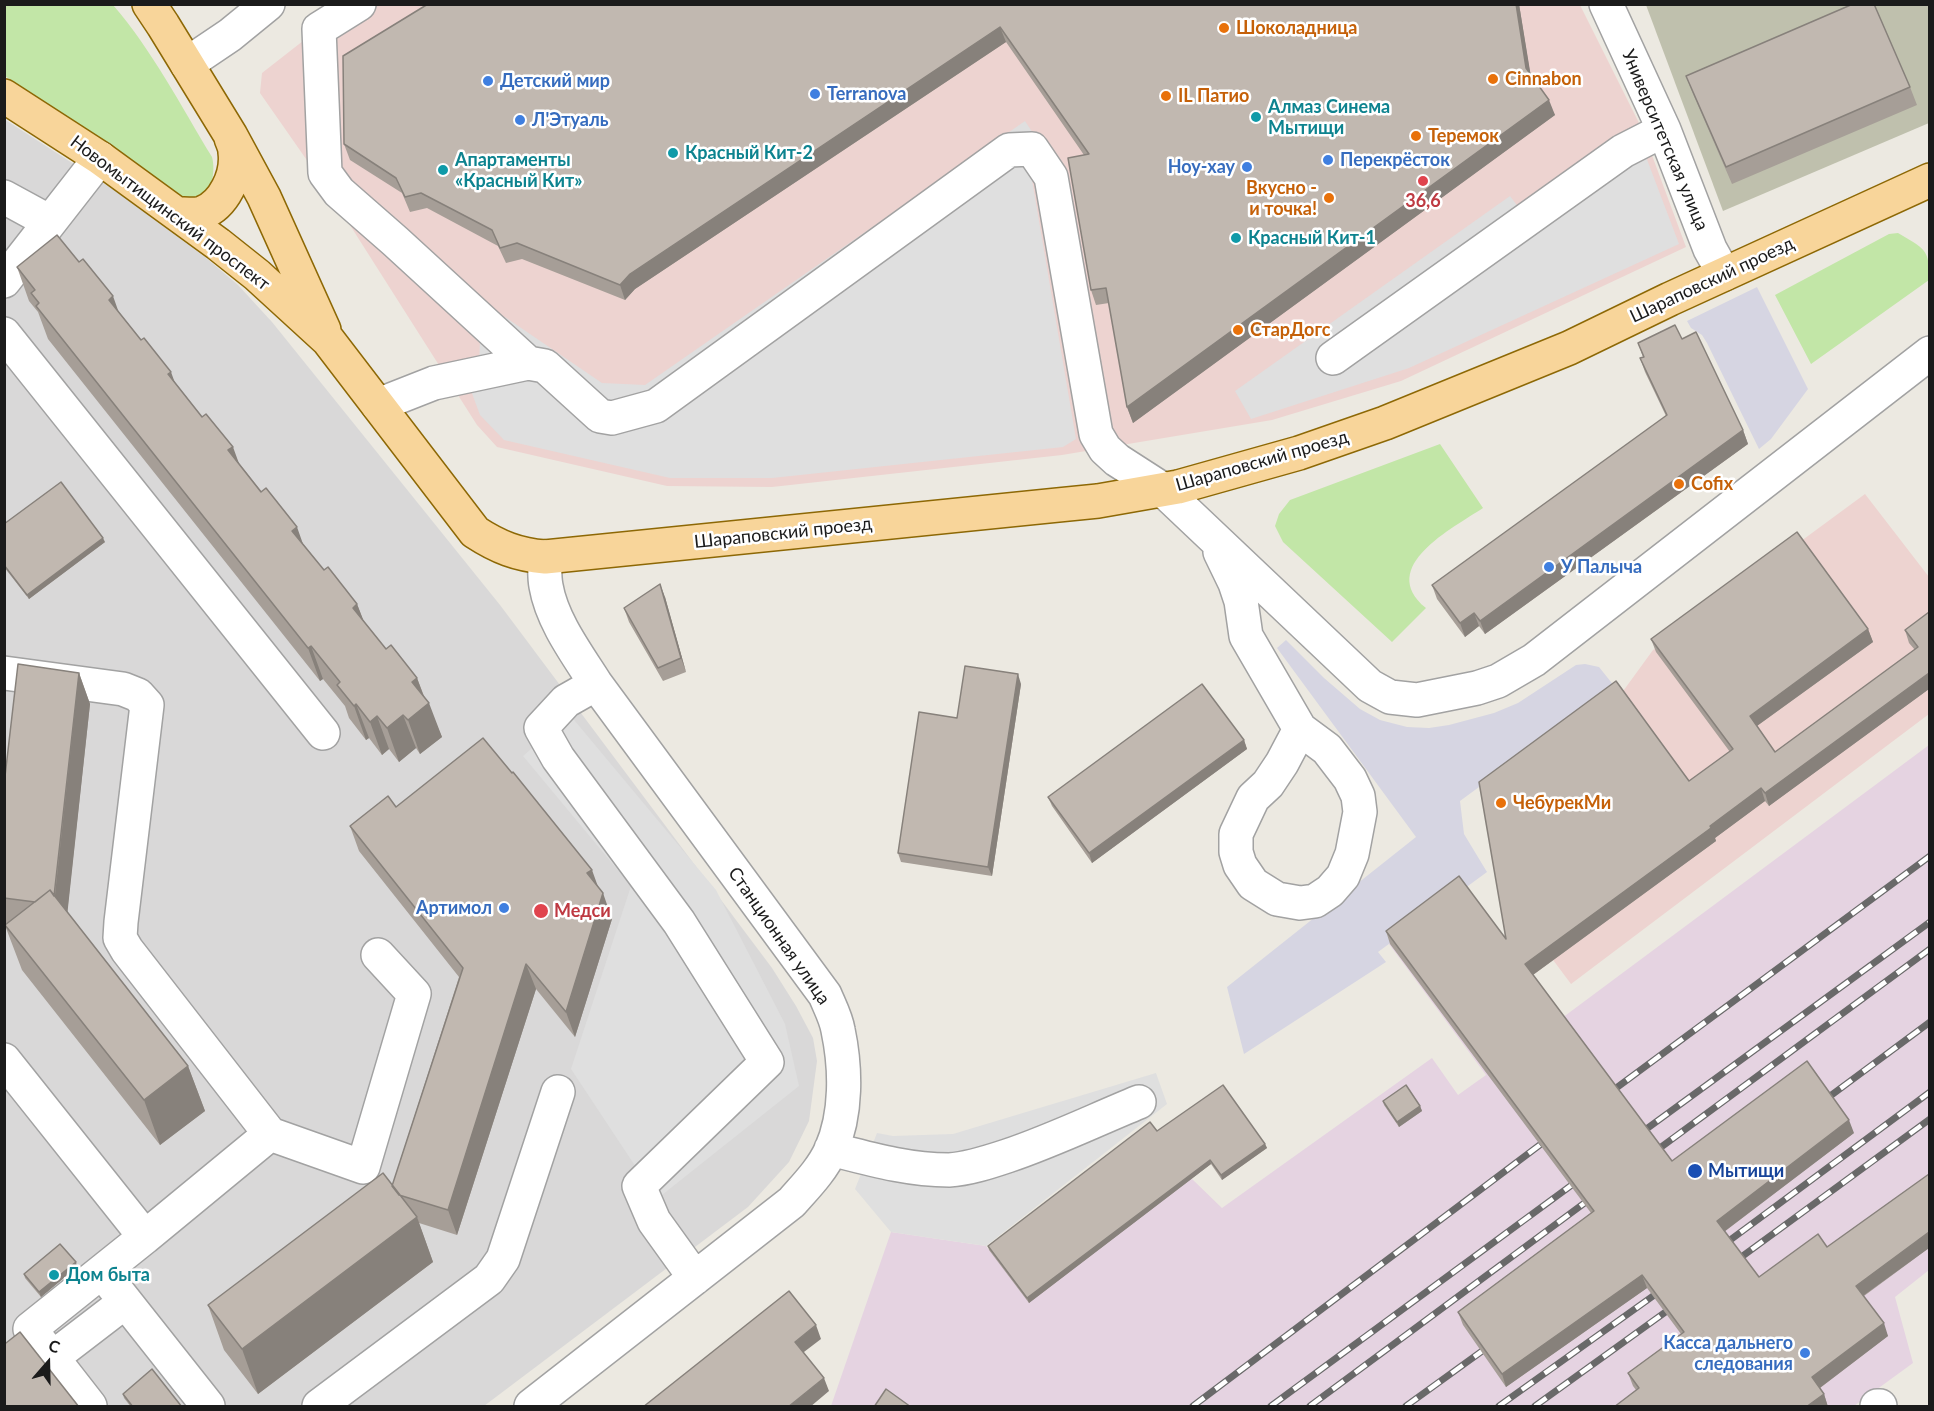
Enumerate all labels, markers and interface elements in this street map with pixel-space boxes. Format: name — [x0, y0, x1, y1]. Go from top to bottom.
place label: Шоколадница — [1236, 17, 1357, 39]
marker: Шоколадница — [1217, 21, 1231, 35]
street label: Университетская улица — [1617, 46, 1713, 234]
place label: Cinnabon — [1505, 68, 1582, 90]
place label: Детский мир — [500, 70, 610, 92]
marker: Cinnabon — [1486, 72, 1500, 86]
marker: Детский мир — [481, 74, 495, 88]
place label: Terranova — [827, 83, 906, 105]
place label: IL Патио — [1178, 85, 1249, 107]
marker: Terranova — [808, 87, 822, 101]
marker: IL Патио — [1159, 89, 1173, 103]
place label: Алмаз Синема Мытищи — [1268, 96, 1390, 138]
place label: Л'Этуаль — [532, 109, 608, 131]
marker: Алмаз Синема Мытищи — [1249, 110, 1263, 124]
marker: Л'Этуаль — [513, 113, 527, 127]
place label: Теремок — [1428, 125, 1499, 147]
marker: Теремок — [1409, 129, 1423, 143]
street label: Новомытищинский проспект — [66, 131, 274, 295]
place label: Красный Кит-2 — [685, 142, 813, 164]
marker: Красный Кит-2 — [666, 146, 680, 160]
place label: Апартаменты «Красный Кит» — [455, 149, 582, 192]
place label: Перекрёсток — [1340, 149, 1450, 171]
marker: Перекрёсток — [1321, 153, 1335, 167]
place label: Ноу-хау — [1168, 156, 1235, 178]
marker: Ноу-хау — [1240, 160, 1254, 174]
marker: Апартаменты «Красный Кит» — [436, 163, 450, 177]
marker: 36,6 — [1416, 174, 1430, 188]
place label: Вкусно - и точка! — [1246, 177, 1317, 219]
place label: 36,6 — [1405, 190, 1441, 212]
marker: Вкусно - и точка! — [1322, 191, 1336, 205]
place label: Красный Кит-1 — [1248, 227, 1376, 249]
marker: Красный Кит-1 — [1229, 231, 1243, 245]
street label: Шараповский проезд — [1626, 232, 1798, 328]
place label: СтарДогс — [1250, 319, 1330, 341]
marker: СтарДогс — [1231, 323, 1245, 337]
street label: Шараповский проезд — [1173, 426, 1351, 496]
place label: Cofix — [1691, 473, 1733, 495]
marker: Cofix — [1672, 477, 1686, 491]
street label: Шараповский проезд — [693, 513, 873, 553]
place label: У Палыча — [1561, 556, 1642, 578]
marker: У Палыча — [1542, 560, 1556, 574]
place label: ЧебурекМи — [1513, 792, 1611, 814]
marker: ЧебурекМи — [1494, 796, 1508, 810]
street label: Станционная улица — [723, 863, 835, 1009]
place label: Артимол — [416, 897, 492, 919]
place label: Медси — [554, 900, 611, 922]
marker: Артимол — [497, 901, 511, 915]
marker: Медси — [532, 902, 550, 920]
place label: Мытищи — [1708, 1160, 1784, 1182]
marker: Мытищи — [1686, 1162, 1704, 1180]
place label: Дом быта — [66, 1264, 150, 1286]
marker: Дом быта — [47, 1268, 61, 1282]
place label: Касса дальнего следования — [1663, 1332, 1793, 1374]
north arrow — [18, 1333, 78, 1393]
text: С — [46, 1335, 63, 1356]
marker: Касса дальнего следования — [1798, 1346, 1812, 1360]

